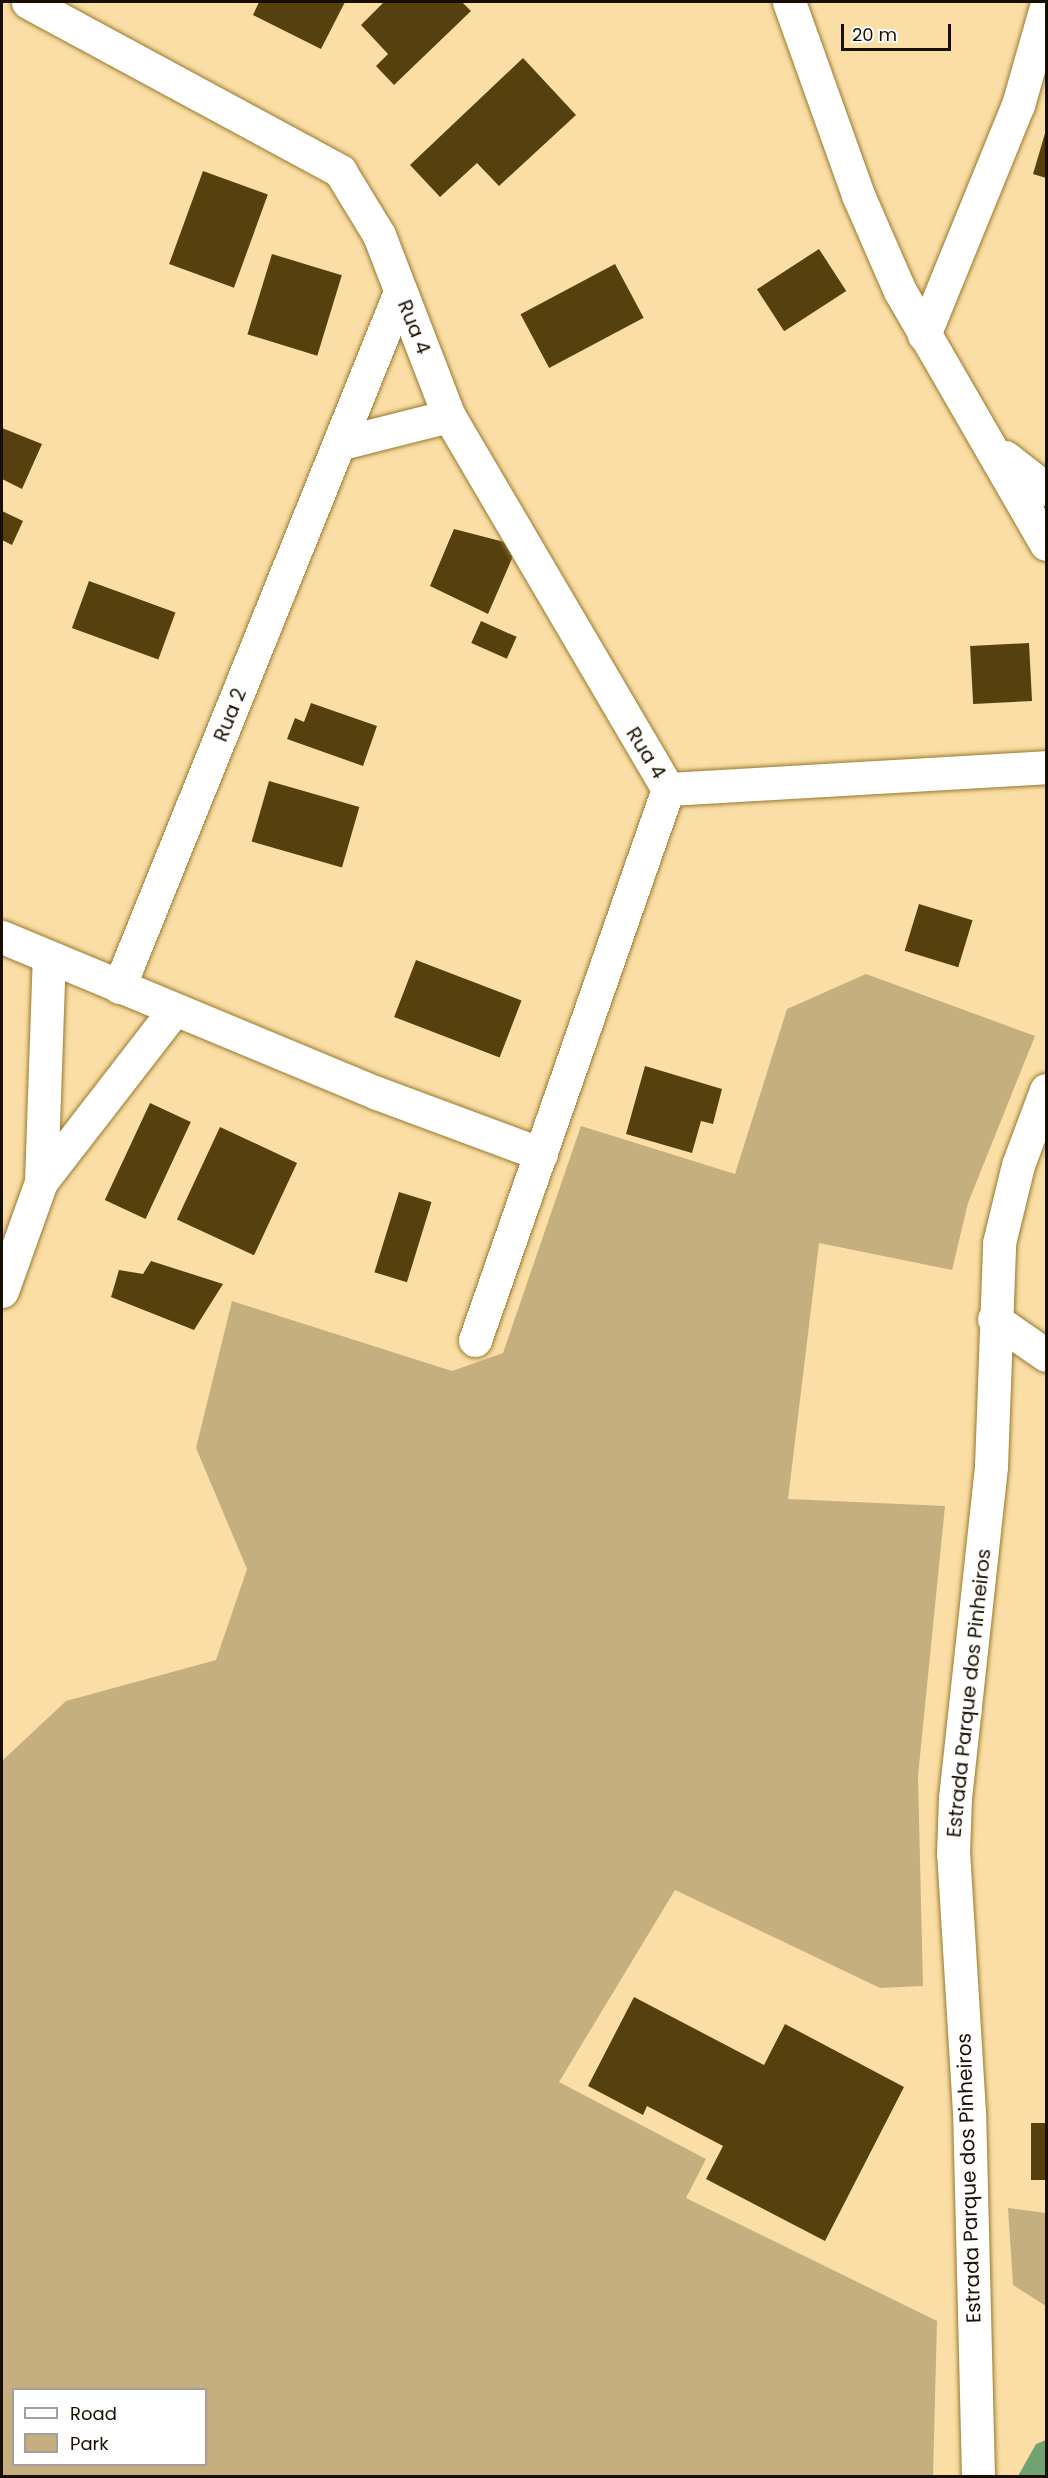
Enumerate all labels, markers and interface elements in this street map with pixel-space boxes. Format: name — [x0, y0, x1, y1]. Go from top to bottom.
scale bar — [844, 12, 954, 50]
text: 20 m — [852, 22, 897, 47]
street label: Rua 4 — [392, 296, 436, 358]
street label: Rua 2 — [209, 685, 251, 745]
street label: Rua 4 — [621, 723, 671, 783]
street label: Estrada Parque dos Pinheiros — [942, 1547, 996, 1839]
street label: Estrada Parque dos Pinheiros — [952, 2033, 986, 2323]
legend — [12, 2388, 207, 2466]
text: Road — [70, 2401, 117, 2426]
text: Park — [70, 2431, 109, 2456]

